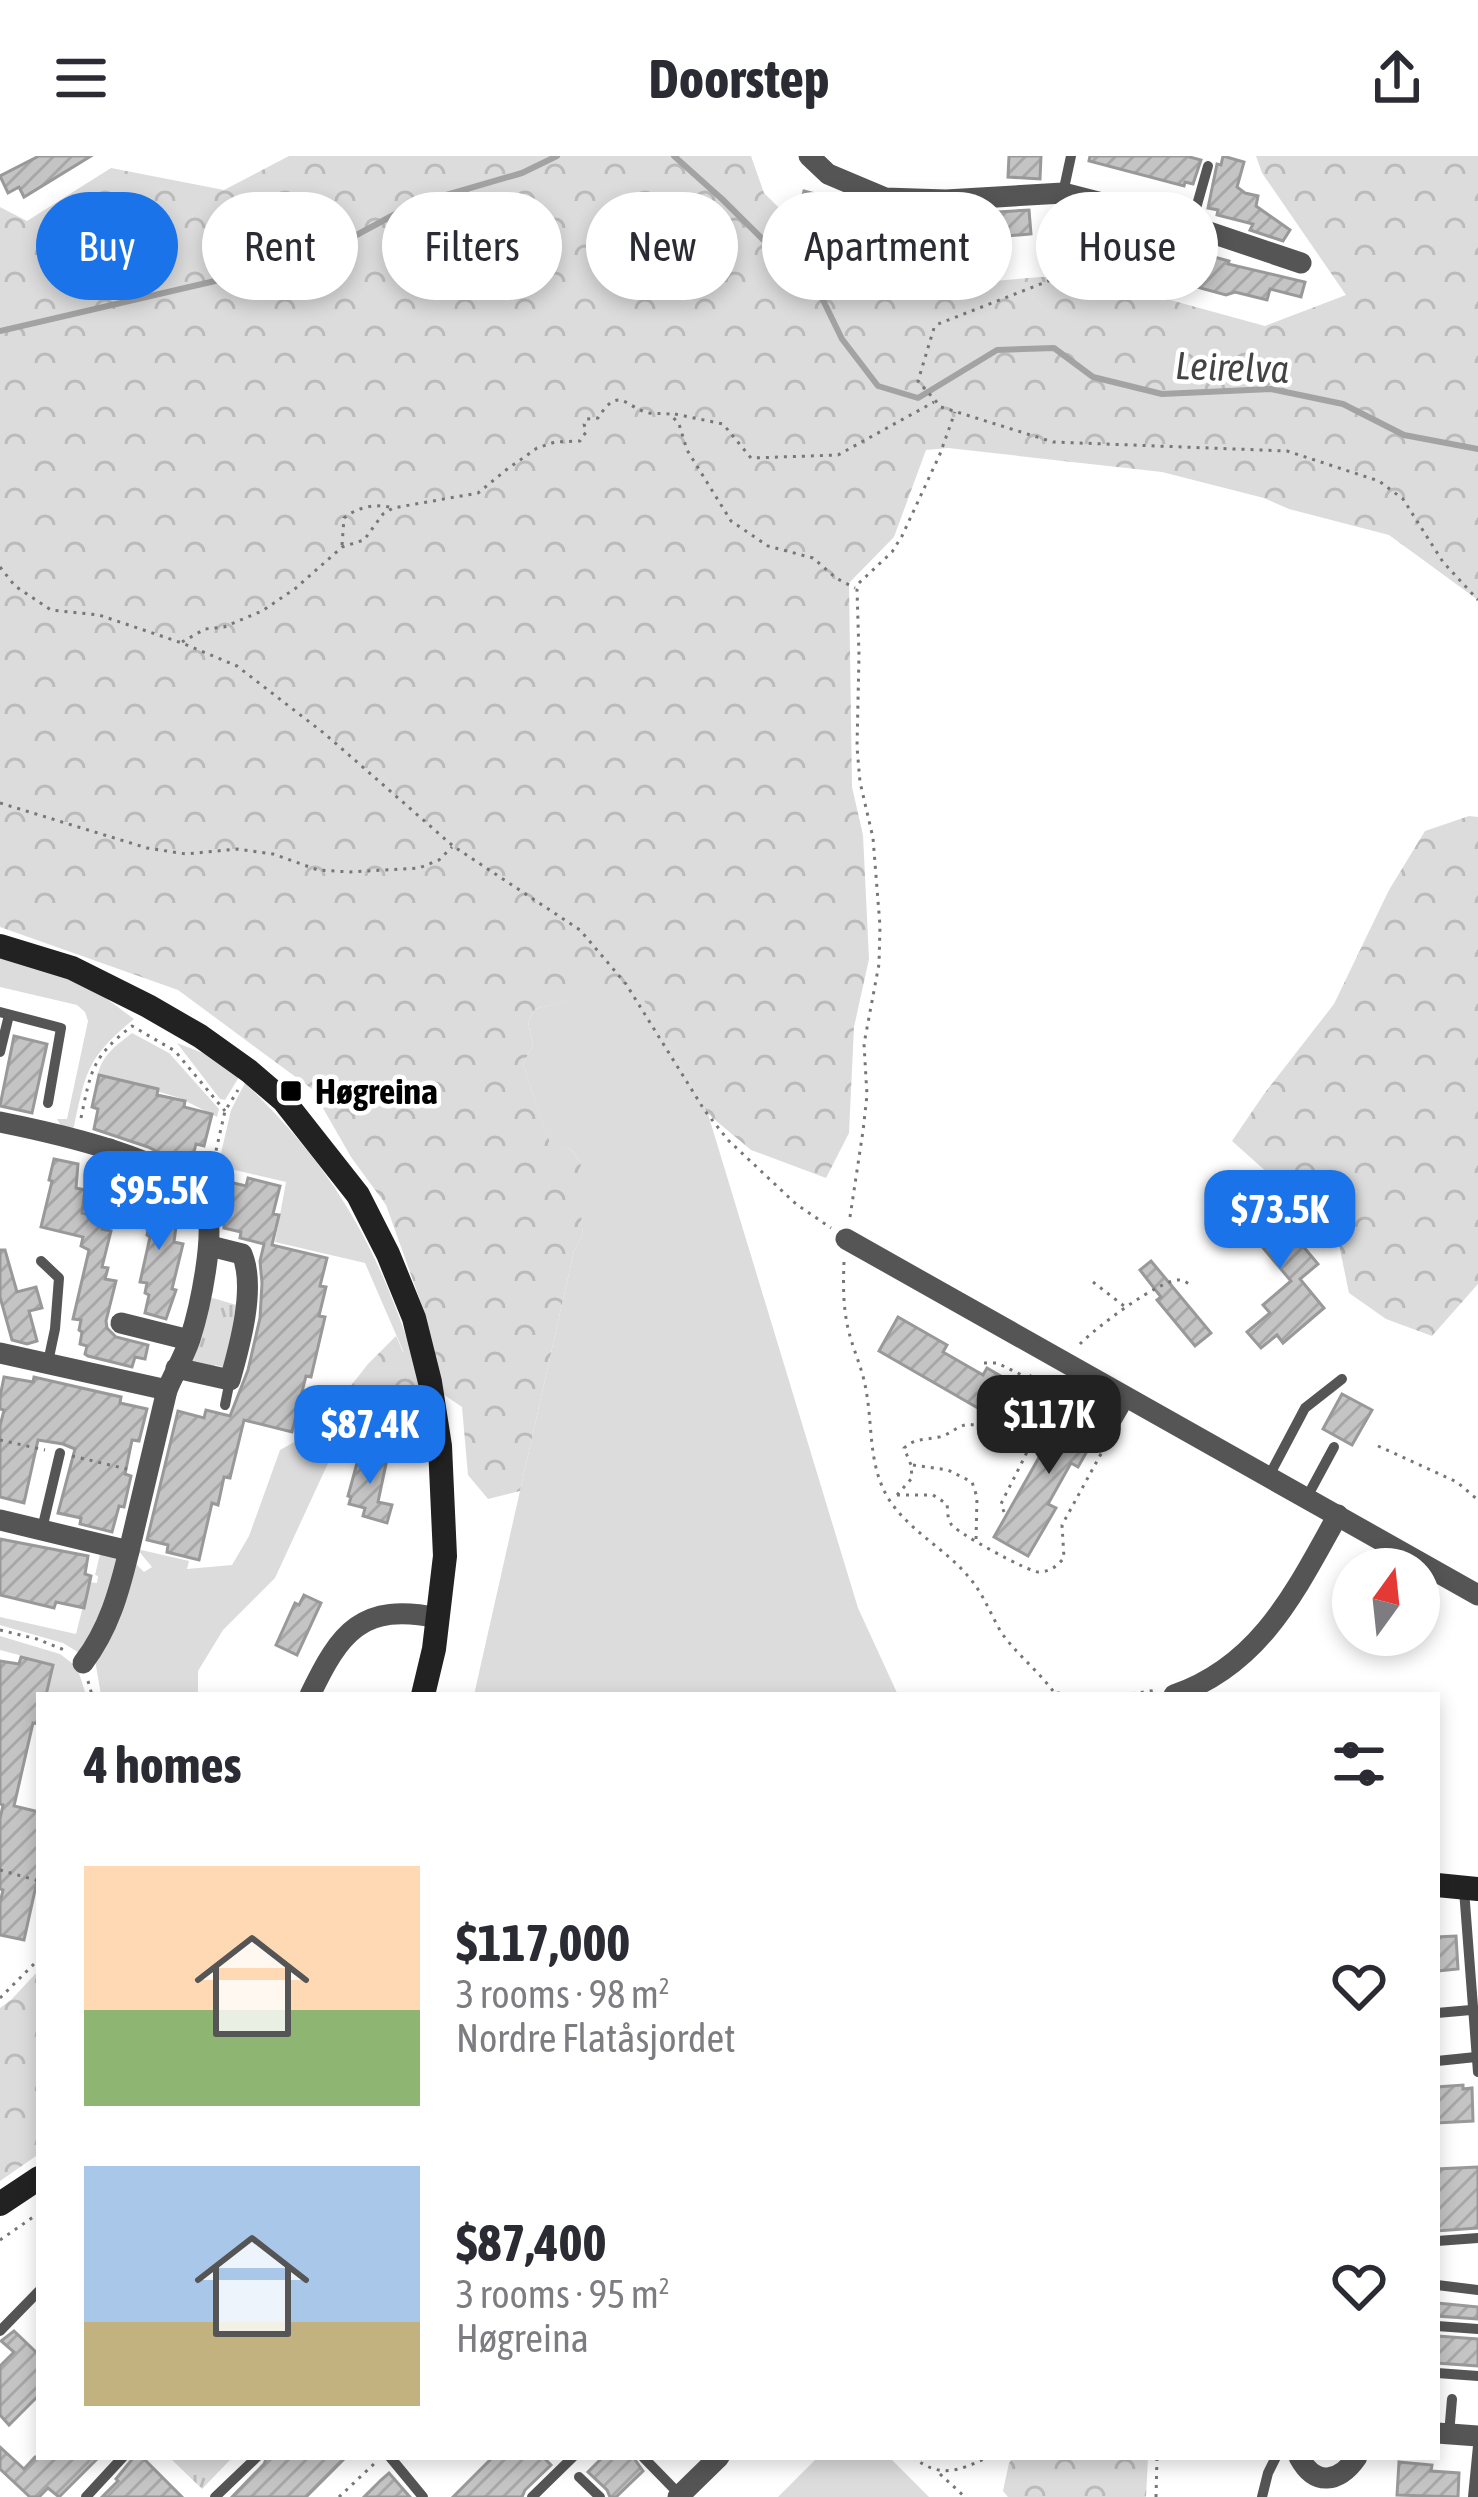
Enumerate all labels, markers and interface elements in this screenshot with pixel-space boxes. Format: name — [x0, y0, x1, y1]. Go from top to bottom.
icon: menu — [48, 45, 114, 111]
icon: share — [1364, 45, 1430, 111]
text: Doorstep — [648, 48, 830, 109]
chip: Buy — [36, 192, 178, 300]
chip: Rent — [202, 192, 358, 300]
chip: Filters — [382, 192, 562, 300]
chip: New — [586, 192, 738, 300]
chip: Apartment — [762, 192, 1012, 300]
chip: House — [1036, 192, 1218, 300]
water label: Leirelva — [1174, 343, 1290, 391]
place label: Høgreina — [315, 1070, 438, 1112]
marker: Høgreina — [278, 1078, 304, 1104]
pin: $95.5K — [61, 1151, 257, 1253]
text: $95.5K — [110, 1168, 208, 1212]
pin: $73.5K — [1182, 1170, 1378, 1272]
text: $73.5K — [1231, 1187, 1329, 1231]
pin: $117K — [965, 1375, 1133, 1477]
pin: $87.4K — [272, 1385, 468, 1487]
text: $117K — [1004, 1392, 1094, 1436]
text: $87.4K — [321, 1402, 419, 1446]
north arrow — [1332, 1548, 1440, 1656]
map controls — [1332, 1548, 1440, 1656]
icon: filters — [1326, 1731, 1392, 1797]
text: 4 homes — [84, 1735, 242, 1794]
text: $117,000 — [456, 1913, 630, 1972]
icon: home — [180, 1914, 324, 2058]
icon: heart — [1326, 1953, 1392, 2019]
text: 3 rooms · 98 m² — [456, 1972, 670, 2016]
text: Nordre Flatåsjordet — [456, 2016, 735, 2060]
text: $87,400 — [456, 2213, 606, 2272]
icon: home — [180, 2214, 324, 2358]
icon: heart — [1326, 2253, 1392, 2319]
text: 3 rooms · 95 m² — [456, 2272, 670, 2316]
text: Høgreina — [456, 2316, 589, 2360]

